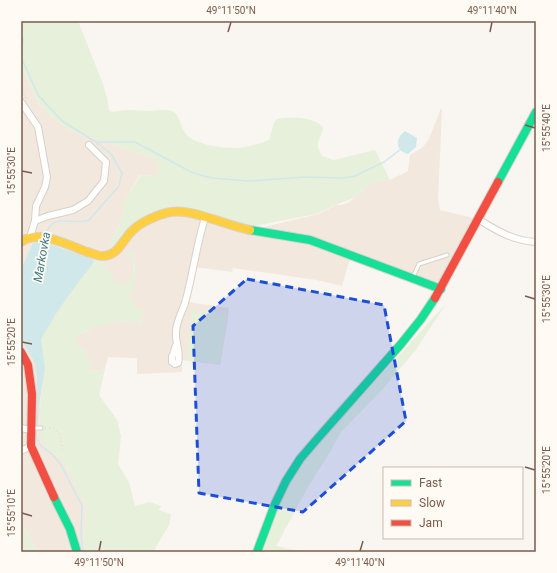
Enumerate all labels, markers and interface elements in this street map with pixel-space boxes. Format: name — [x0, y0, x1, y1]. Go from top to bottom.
text: 49°11'50"N — [206, 5, 256, 16]
text: 49°11'40"N — [467, 5, 517, 16]
text: 15°55'40"E — [541, 104, 552, 152]
text: 15°55'30"E — [6, 147, 17, 195]
water label: Markovka — [31, 231, 53, 283]
text: 15°55'30"E — [541, 275, 552, 323]
text: 15°55'20"E — [6, 318, 17, 366]
text: 15°55'20"E — [541, 446, 552, 494]
legend — [383, 467, 523, 539]
text: Fast — [419, 476, 442, 490]
text: 15°55'10"E — [6, 489, 17, 537]
text: Slow — [419, 496, 445, 510]
text: Jam — [419, 516, 443, 530]
text: 49°11'50"N — [74, 557, 124, 568]
text: 49°11'40"N — [335, 557, 385, 568]

